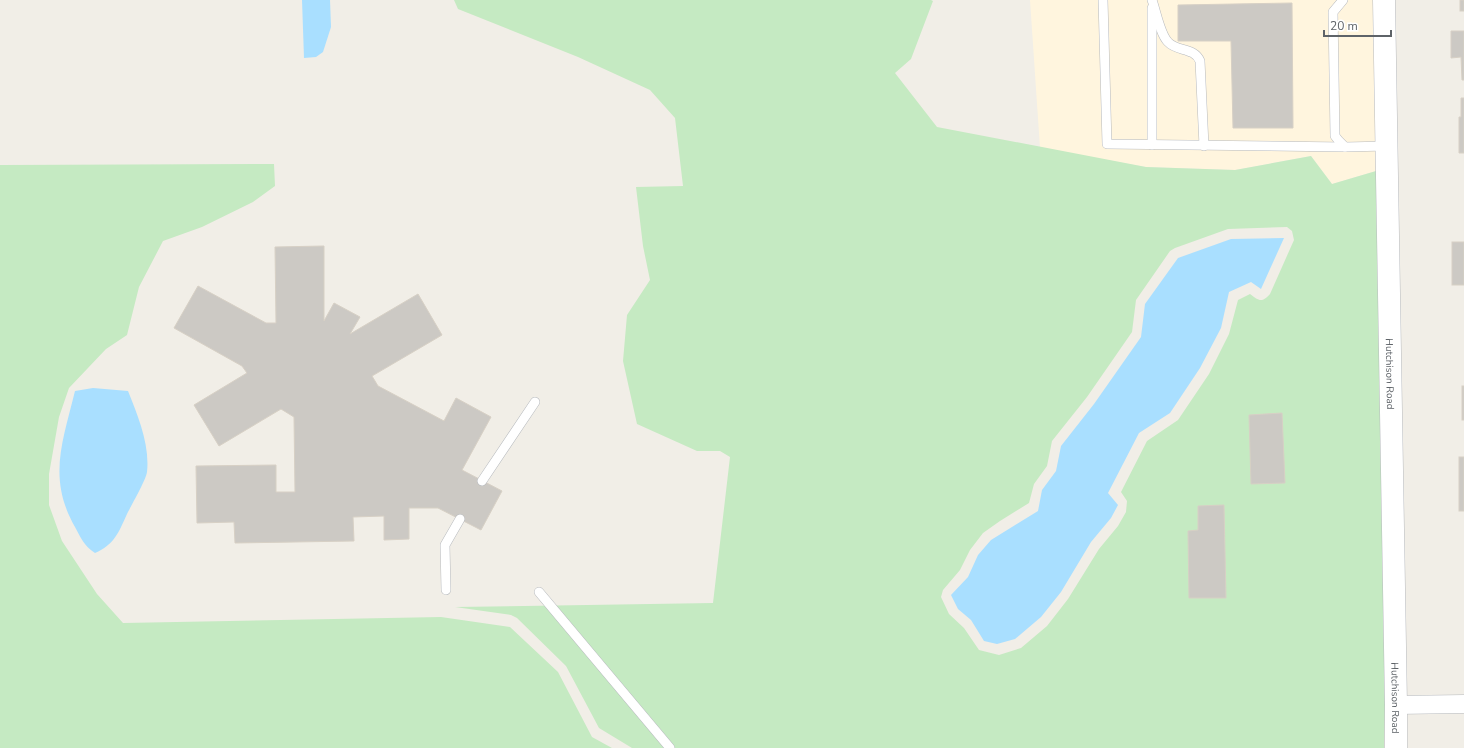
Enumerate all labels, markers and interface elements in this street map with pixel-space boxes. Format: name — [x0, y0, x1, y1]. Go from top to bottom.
scale bar — [1324, 12, 1391, 38]
text: 20 m — [1330, 18, 1358, 34]
street label: Hutchison Road — [1382, 338, 1397, 410]
street label: Hutchison Road — [1387, 662, 1402, 734]

